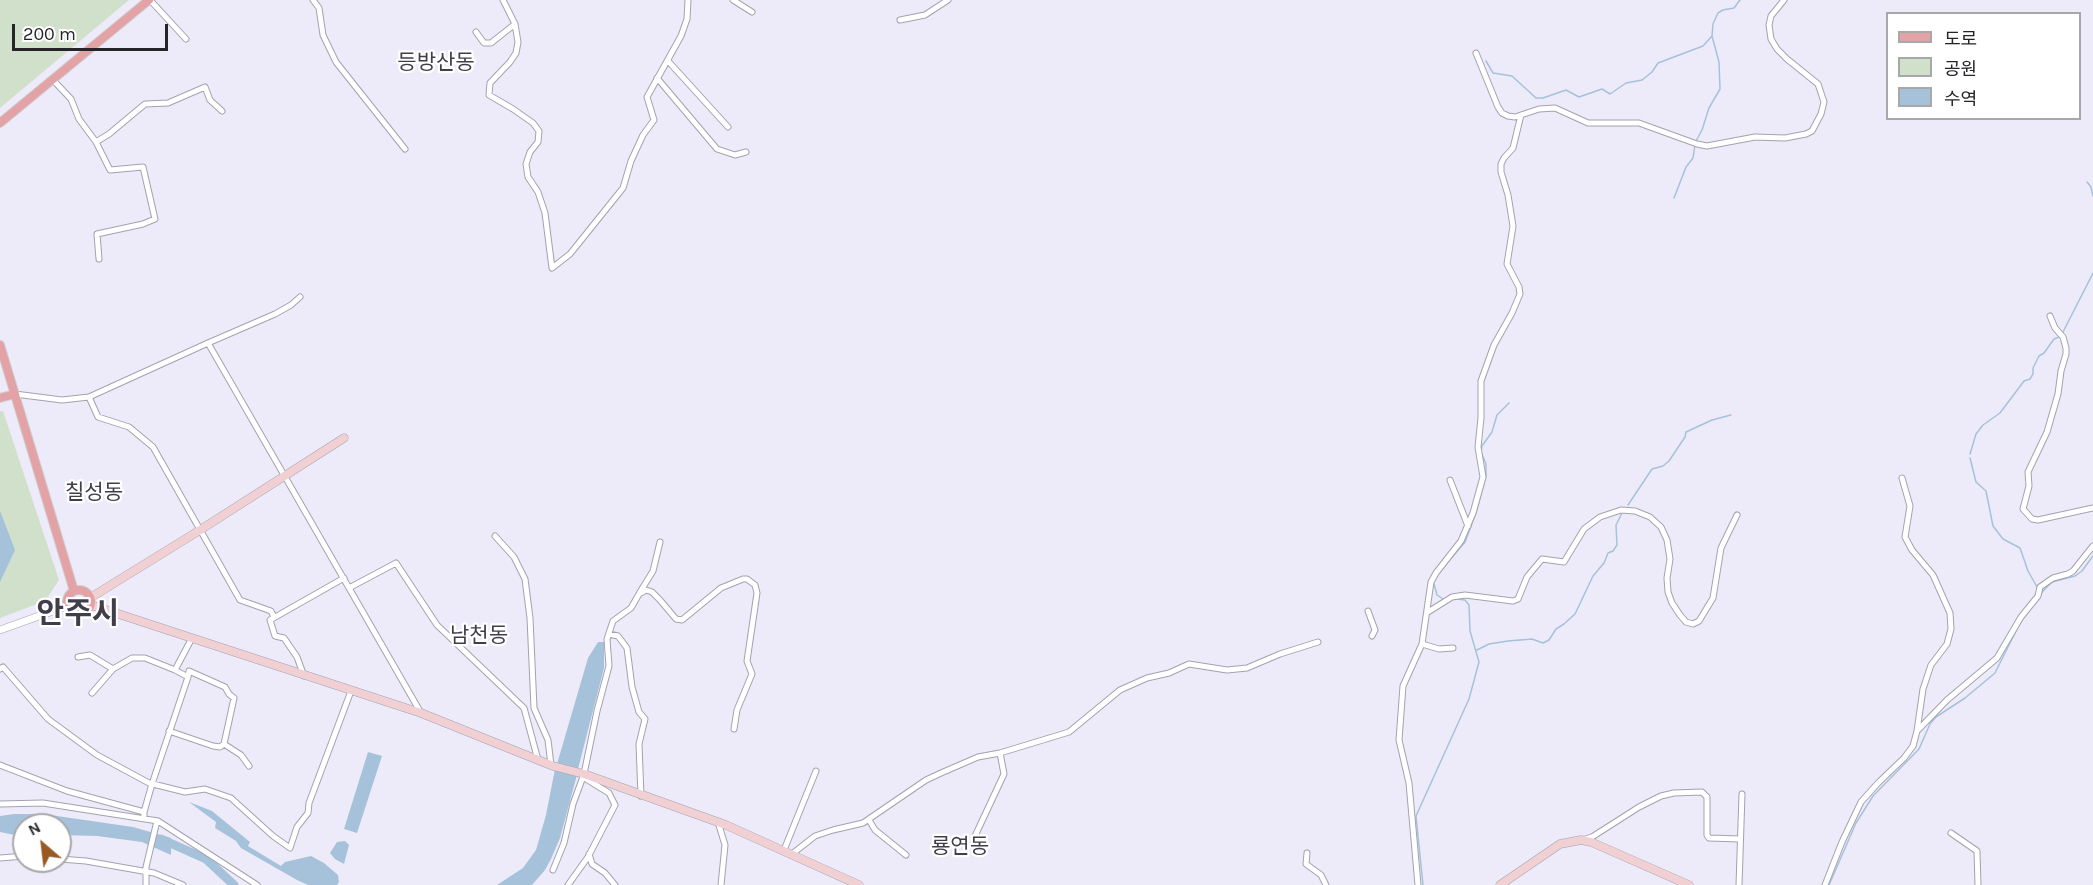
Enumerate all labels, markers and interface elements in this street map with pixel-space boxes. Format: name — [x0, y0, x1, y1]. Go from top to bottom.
scale bar — [15, 12, 171, 50]
legend — [1886, 12, 2081, 120]
text: 200 m — [23, 23, 76, 45]
text: 도로 — [1944, 28, 1977, 50]
district label: 등방산동 — [397, 50, 475, 76]
text: 공원 — [1944, 58, 1977, 80]
text: 수역 — [1944, 88, 1977, 110]
district label: 칠성동 — [65, 480, 123, 506]
district label: 안주시 — [37, 596, 119, 632]
district label: 남천동 — [450, 623, 508, 649]
north arrow — [12, 813, 72, 873]
text: N — [25, 817, 44, 840]
district label: 룡연동 — [931, 834, 989, 860]

